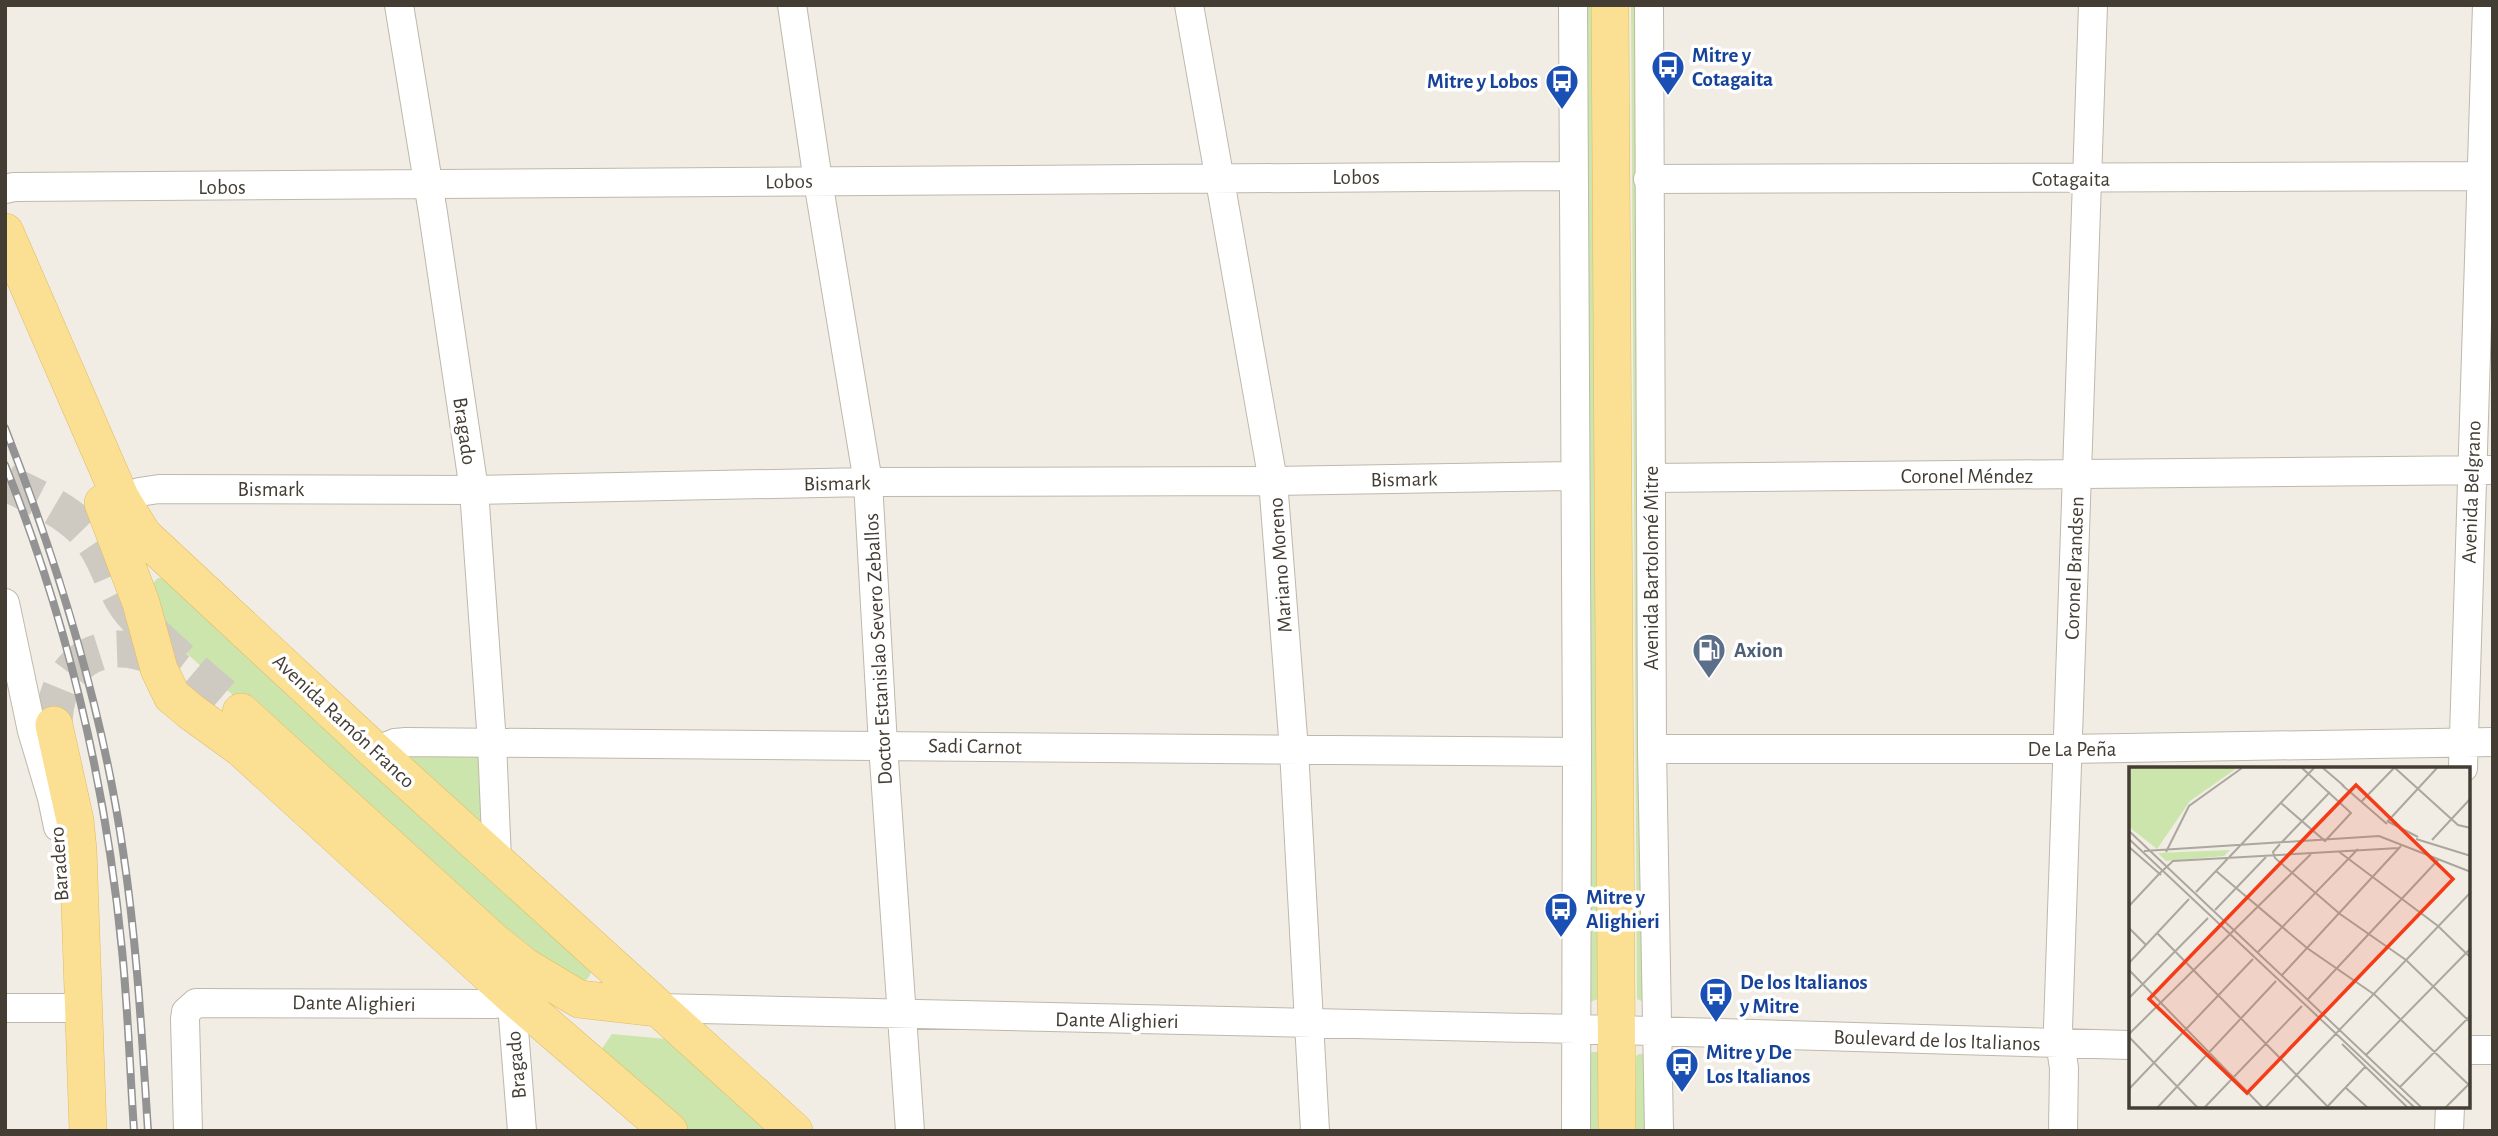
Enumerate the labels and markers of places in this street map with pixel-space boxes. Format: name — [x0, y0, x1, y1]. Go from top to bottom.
place label: Mitre y Cotagaita — [1692, 45, 1773, 90]
bus stop icon: Mitre y Cotagaita — [1649, 48, 1687, 97]
bus stop icon: Mitre y Lobos — [1543, 62, 1581, 111]
place label: Mitre y Lobos — [1427, 71, 1538, 92]
fuel station icon: Axion — [1690, 631, 1728, 680]
place label: Axion — [1734, 640, 1783, 661]
place label: Mitre y Alighieri — [1586, 887, 1660, 932]
bus stop icon: Mitre y Alighieri — [1542, 890, 1580, 939]
place label: De los Italianos y Mitre — [1739, 972, 1868, 1017]
bus stop icon: De los Italianos y Mitre — [1697, 975, 1735, 1024]
place label: Mitre y De Los Italianos — [1706, 1042, 1810, 1087]
bus stop icon: Mitre y De Los Italianos — [1663, 1045, 1701, 1094]

